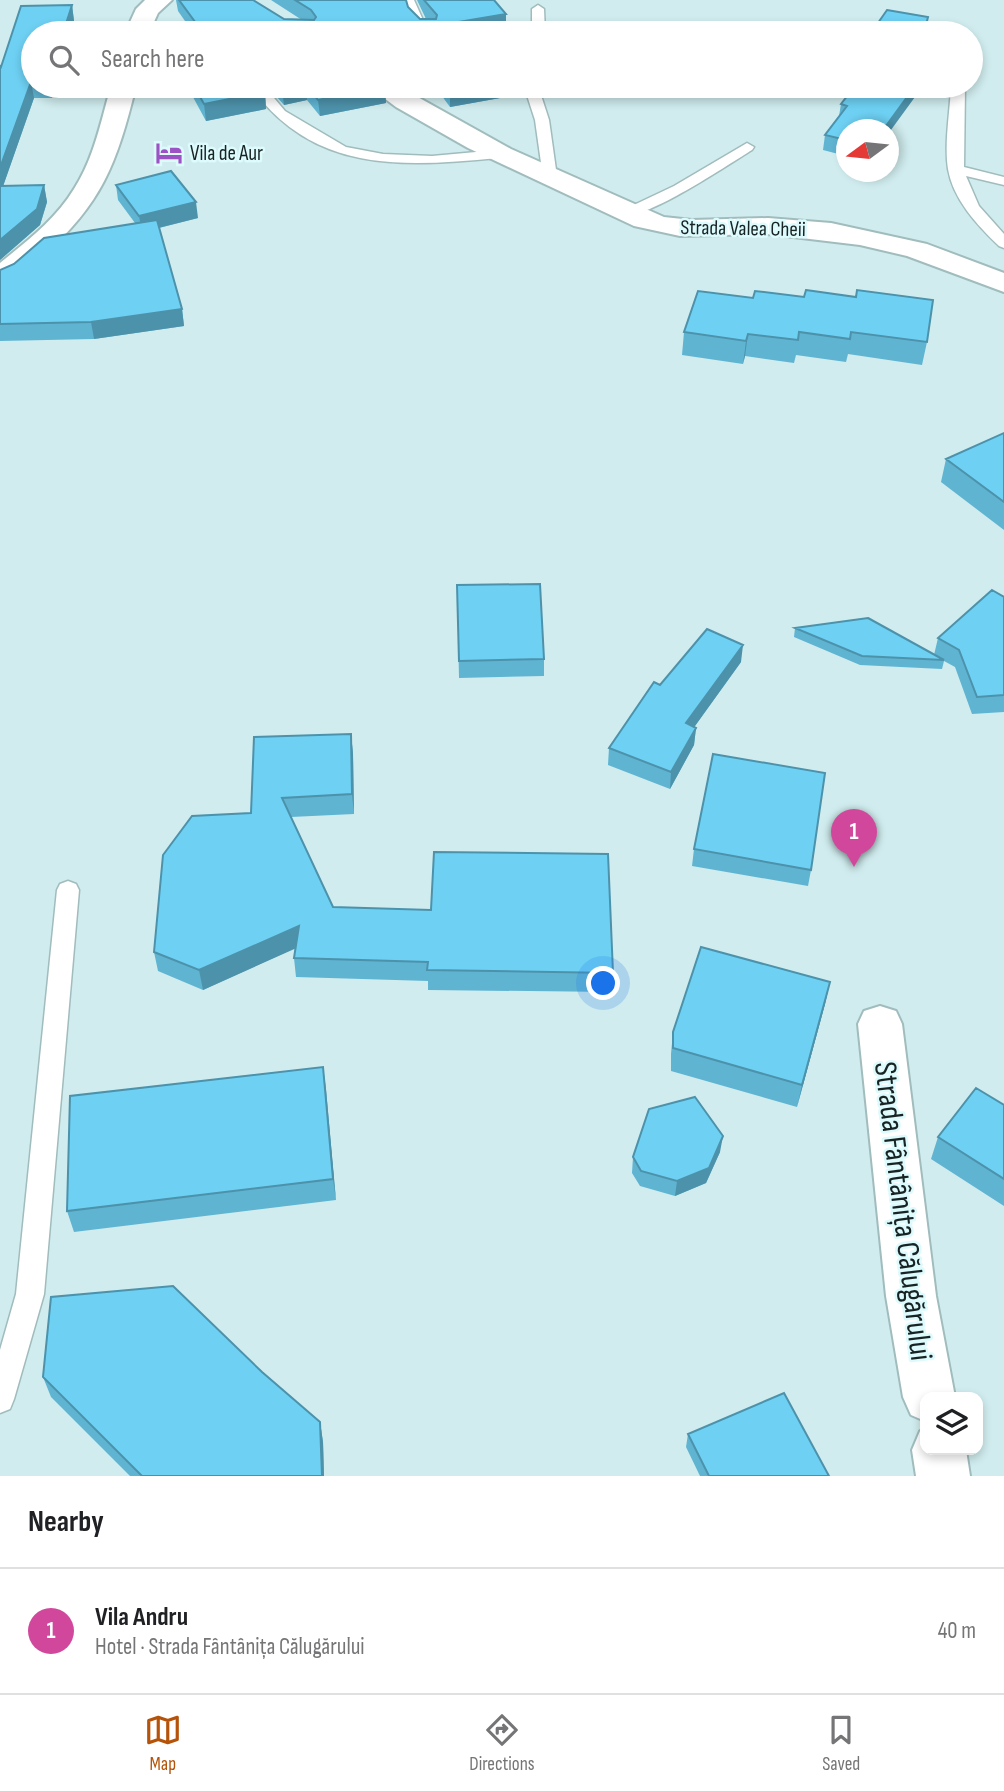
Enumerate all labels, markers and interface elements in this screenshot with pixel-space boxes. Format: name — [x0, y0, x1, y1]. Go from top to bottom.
search box — [21, 21, 983, 98]
icon: search — [45, 41, 83, 79]
text: Search here — [101, 44, 204, 75]
north arrow — [836, 119, 899, 182]
hotel icon: Vila de Aur — [154, 138, 184, 168]
place label: Vila de Aur — [190, 141, 263, 166]
street label: Strada Valea Cheii — [680, 215, 806, 242]
pin: 1 — [831, 809, 877, 867]
your location — [586, 966, 620, 1000]
street label: Strada Fântânița Călugărului — [865, 1060, 940, 1363]
map controls — [920, 1392, 983, 1455]
button: layers — [920, 1392, 983, 1455]
text: Nearby — [28, 1504, 104, 1540]
text: Vila Andru — [95, 1602, 188, 1633]
text: 1 — [46, 1617, 56, 1645]
text: 40 m — [938, 1617, 976, 1645]
text: Hotel · Strada Fântânița Călugărului — [95, 1633, 365, 1661]
tab: Map — [144, 1711, 182, 1776]
tab: Directions — [469, 1711, 535, 1776]
tab: Saved — [822, 1711, 860, 1776]

